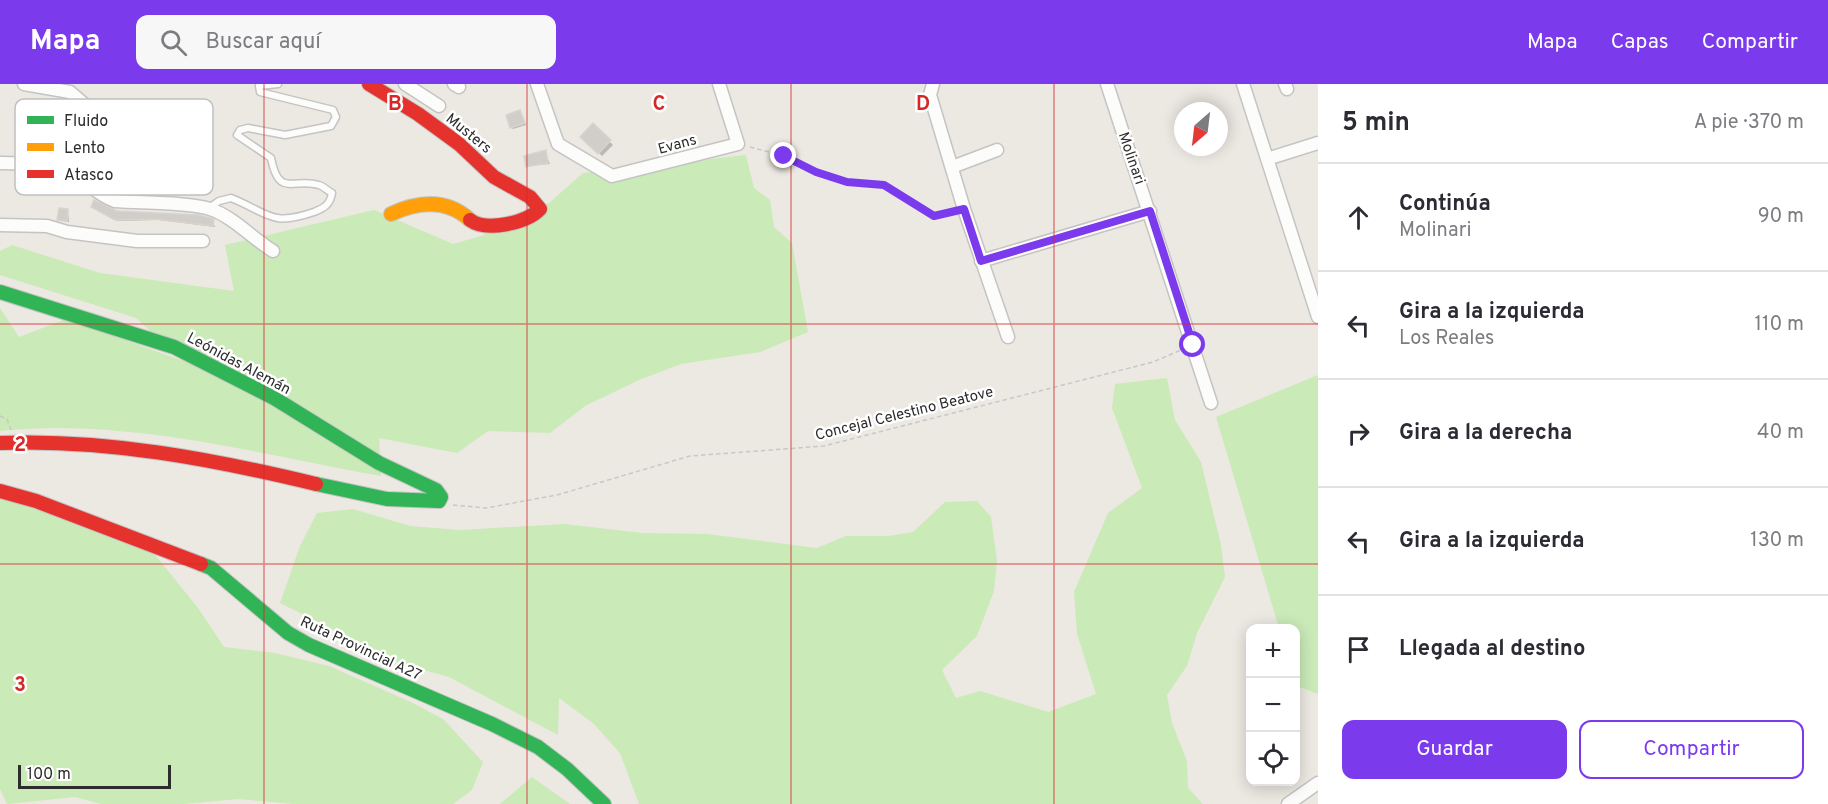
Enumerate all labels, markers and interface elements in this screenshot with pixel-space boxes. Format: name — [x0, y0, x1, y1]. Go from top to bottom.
search box — [136, 15, 556, 69]
text: Mapa — [30, 24, 100, 60]
icon: search — [157, 26, 190, 59]
text: Buscar aquí — [205, 29, 321, 56]
text: Mapa — [1527, 29, 1578, 56]
text: Capas — [1611, 29, 1669, 56]
text: Compartir — [1702, 29, 1798, 56]
text: B — [388, 92, 402, 118]
text: C — [653, 92, 665, 118]
text: D — [916, 92, 930, 118]
legend — [15, 99, 213, 195]
north arrow — [1174, 102, 1228, 156]
text: 5 min — [1342, 107, 1410, 140]
street label: Musters — [441, 110, 495, 158]
text: A pie · 370 m — [1694, 110, 1804, 136]
text: Fluido — [64, 112, 108, 132]
street label: Molinari — [1113, 130, 1148, 187]
street label: Evans — [656, 131, 699, 160]
text: Lento — [64, 139, 105, 159]
route end — [770, 142, 796, 168]
text: Atasco — [64, 166, 113, 186]
text: Continúa — [1399, 191, 1491, 218]
icon: ahead — [1342, 201, 1375, 234]
text: 90 m — [1758, 204, 1804, 230]
text: Molinari — [1399, 218, 1472, 244]
text: Gira a la izquierda — [1399, 299, 1585, 326]
icon: left — [1342, 309, 1375, 342]
text: 110 m — [1755, 312, 1804, 338]
text: Los Reales — [1399, 326, 1494, 352]
street label: Leónidas Alemán — [183, 329, 294, 400]
route start — [1179, 331, 1205, 357]
street label: Concejal Celestino Beatove — [813, 383, 995, 446]
icon: right — [1342, 417, 1375, 450]
text: Gira a la derecha — [1399, 420, 1572, 447]
text: 40 m — [1757, 420, 1804, 446]
text: 2 — [14, 433, 26, 459]
icon: left — [1342, 525, 1375, 558]
text: Gira a la izquierda — [1399, 528, 1585, 555]
text: 130 m — [1750, 528, 1804, 554]
street label: Ruta Provincial A27 — [297, 613, 424, 686]
map controls — [1246, 624, 1300, 786]
button: + — [1246, 624, 1300, 678]
icon: arrive — [1342, 633, 1375, 666]
text: Llegada al destino — [1399, 636, 1585, 663]
text: 3 — [14, 673, 26, 699]
button: − — [1246, 678, 1300, 732]
button: Guardar — [1342, 720, 1567, 779]
button: Compartir — [1579, 720, 1804, 779]
button: locate — [1246, 732, 1300, 786]
scale bar — [18, 762, 171, 790]
text: 100 m — [27, 765, 71, 785]

